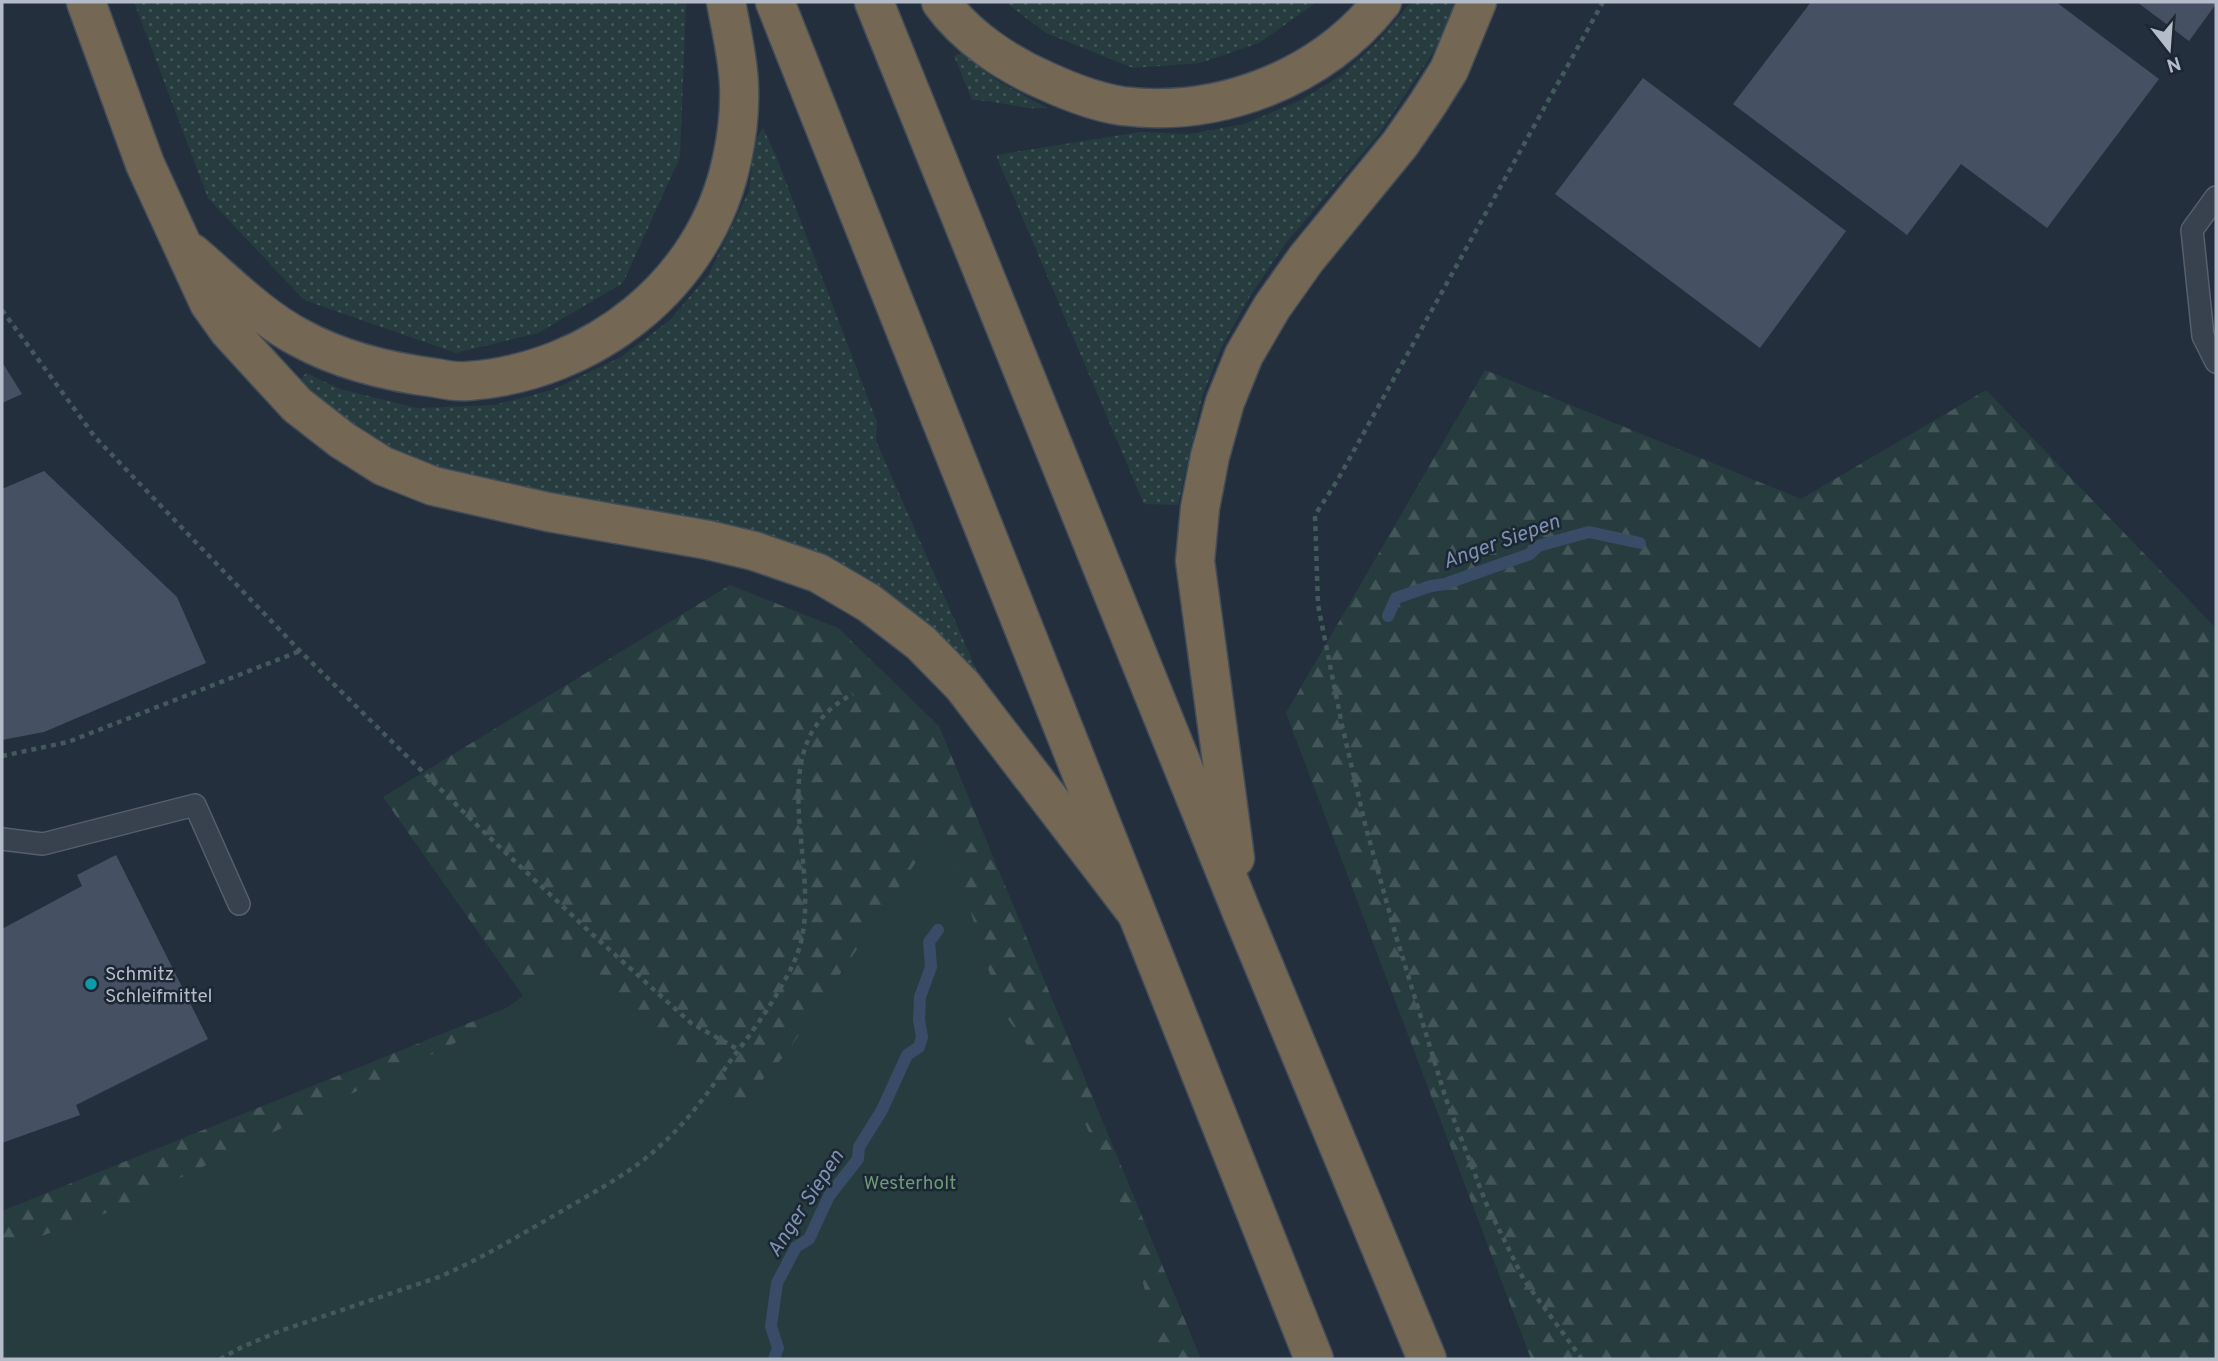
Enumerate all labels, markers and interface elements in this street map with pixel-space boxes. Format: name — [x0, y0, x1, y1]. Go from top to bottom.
north arrow — [2134, 14, 2204, 84]
text: N — [2163, 50, 2183, 77]
water label: Anger Siepen — [1439, 509, 1564, 576]
place label: Schmitz Schleifmittel — [105, 963, 213, 1009]
marker: Schmitz Schleifmittel — [83, 976, 99, 992]
water label: Anger Siepen — [762, 1145, 851, 1263]
park label: Westerholt — [864, 1172, 956, 1196]

